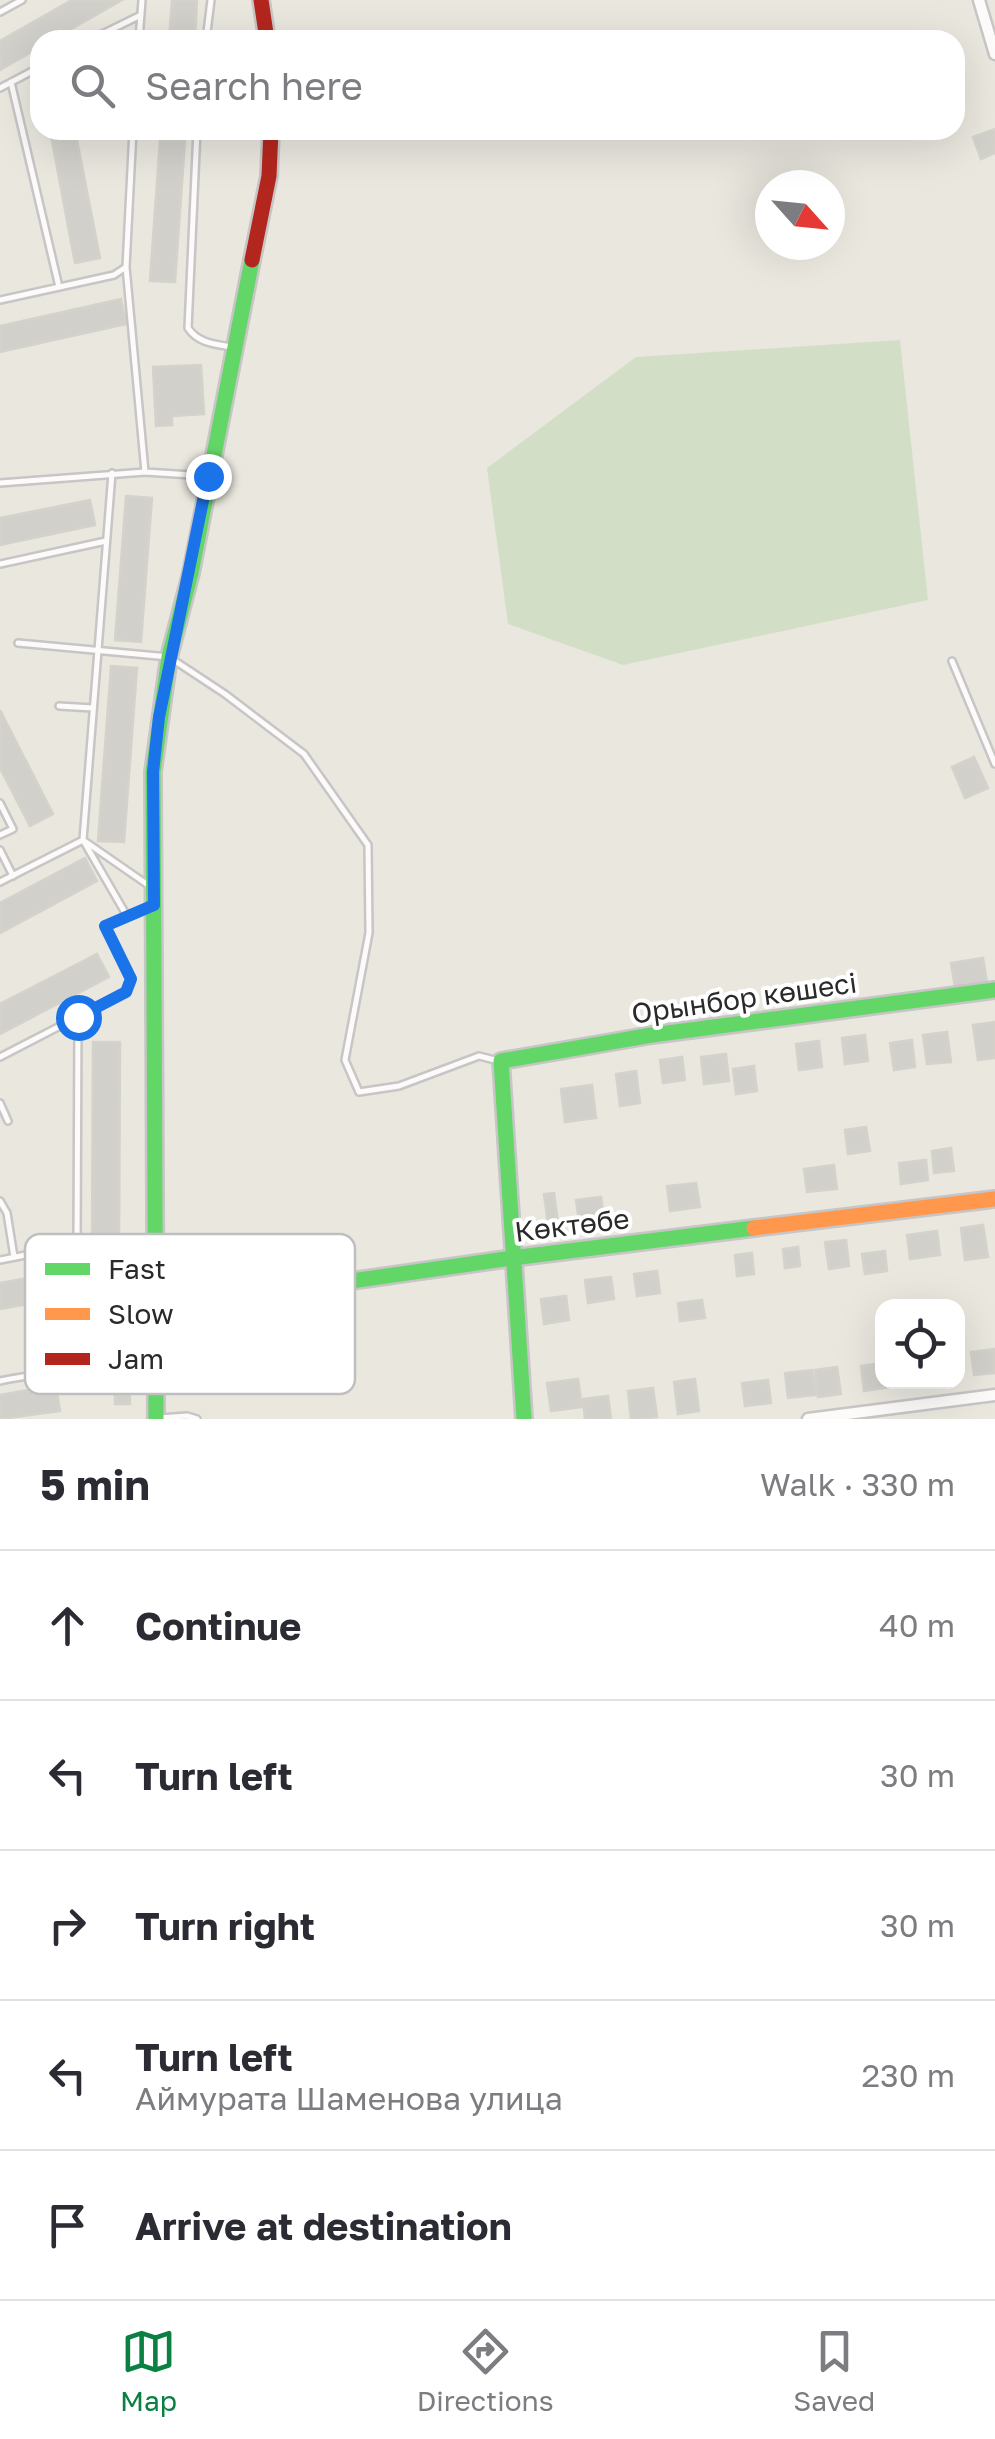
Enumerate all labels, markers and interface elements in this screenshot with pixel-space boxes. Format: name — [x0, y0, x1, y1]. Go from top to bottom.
search box — [30, 30, 965, 140]
icon: search — [65, 58, 120, 113]
text: Search here — [145, 63, 363, 108]
north arrow — [755, 170, 845, 260]
route end — [186, 454, 232, 500]
street label: Орынбор көшесі — [629, 965, 859, 1030]
route start — [56, 995, 102, 1041]
street label: Көктөбе — [513, 1201, 631, 1248]
legend — [25, 1234, 355, 1394]
text: Fast — [108, 1252, 166, 1285]
text: Slow — [108, 1297, 174, 1330]
map controls — [875, 1299, 965, 1389]
button: locate — [875, 1299, 965, 1389]
text: Jam — [108, 1342, 164, 1375]
text: 5 min — [40, 1459, 150, 1509]
text: Walk · 330 m — [760, 1465, 955, 1503]
icon: ahead — [40, 1598, 95, 1653]
text: Continue — [135, 1603, 301, 1648]
text: 40 m — [879, 1606, 955, 1644]
icon: left — [40, 1748, 95, 1803]
text: Turn left — [135, 1753, 293, 1798]
text: 30 m — [880, 1756, 955, 1794]
icon: right — [40, 1898, 95, 1953]
text: Turn right — [135, 1903, 315, 1948]
text: 30 m — [880, 1906, 955, 1944]
text: Turn left — [135, 2034, 293, 2079]
icon: left — [40, 2048, 95, 2103]
text: 230 m — [862, 2056, 955, 2094]
text: Аймурата Шаменова улица — [135, 2079, 563, 2117]
icon: arrive — [40, 2198, 95, 2253]
text: Arrive at destination — [135, 2203, 512, 2248]
tab: Map — [120, 2324, 177, 2417]
tab: Directions — [417, 2324, 554, 2417]
tab: Saved — [793, 2324, 875, 2417]

